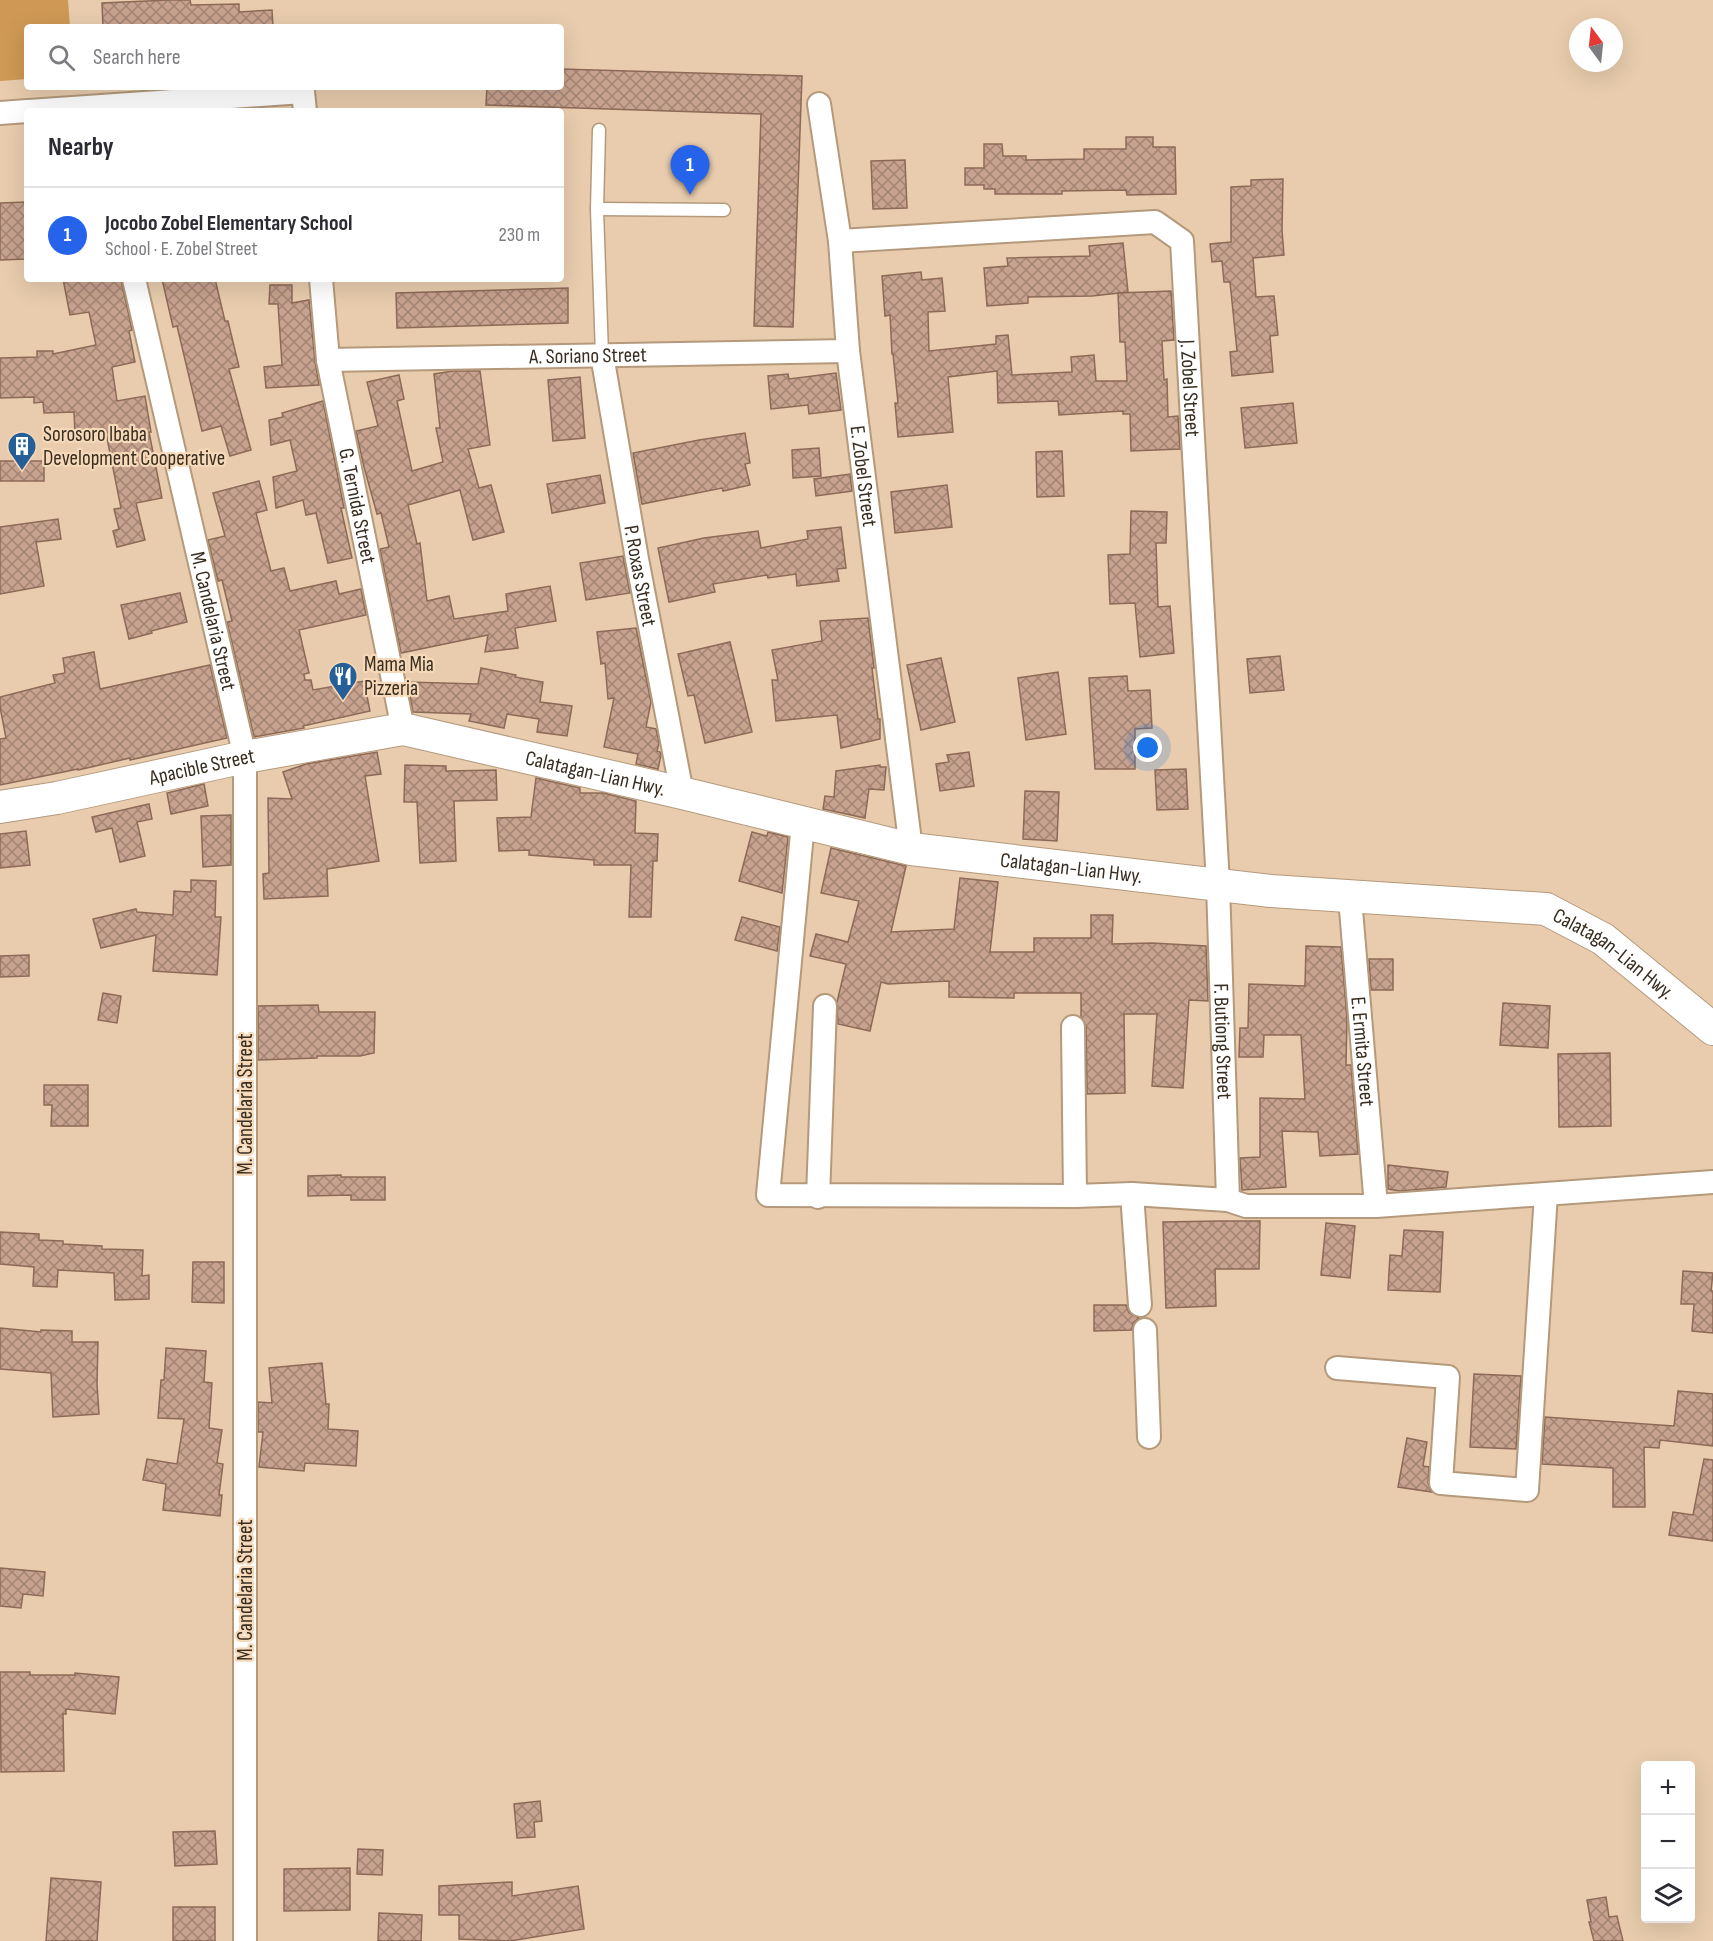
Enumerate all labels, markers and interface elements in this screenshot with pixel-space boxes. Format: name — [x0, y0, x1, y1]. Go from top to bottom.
north arrow — [1569, 18, 1623, 72]
search box — [24, 24, 564, 90]
icon: search — [45, 41, 78, 74]
text: Search here — [93, 44, 180, 71]
text: Nearby — [48, 132, 114, 163]
pin: 1 — [670, 146, 710, 195]
text: Jocobo Zobel Elementary School — [105, 210, 353, 237]
text: 1 — [64, 223, 71, 247]
text: 230 m — [498, 223, 540, 247]
text: School · E. Zobel Street — [105, 237, 258, 261]
street label: J. Zobel Street — [1175, 338, 1205, 437]
street label: A. Soriano Street — [528, 342, 647, 369]
place label: Sorosoro Ibaba Development Cooperative — [43, 422, 225, 471]
street label: E. Zobel Street — [845, 424, 883, 528]
building icon: Sorosoro Ibaba Development Cooperative — [6, 430, 38, 472]
street label: G. Ternida Street — [334, 446, 382, 566]
street label: P. Roxas Street — [619, 523, 662, 628]
street label: M. Candelaria Street — [185, 549, 242, 693]
place label: Mama Mia Pizzeria — [364, 652, 434, 701]
restaurant icon: Mama Mia Pizzeria — [327, 660, 359, 702]
your location — [1133, 733, 1162, 762]
street label: Apacible Street — [146, 743, 257, 790]
street label: Calatagan-Lian Hwy. — [523, 745, 668, 801]
street label: Calatagan-Lian Hwy. — [999, 847, 1144, 888]
street label: Calatagan-Lian Hwy. — [1549, 903, 1679, 1005]
street label: F. Butiong Street — [1209, 983, 1237, 1100]
street label: E. Ermita Street — [1346, 996, 1380, 1107]
street label: M. Candelaria Street — [233, 1033, 258, 1175]
street label: M. Candelaria Street — [233, 1519, 258, 1661]
map controls — [1641, 1761, 1695, 1923]
button: + — [1641, 1761, 1695, 1815]
button: − — [1641, 1815, 1695, 1869]
button: layers — [1641, 1869, 1695, 1923]

